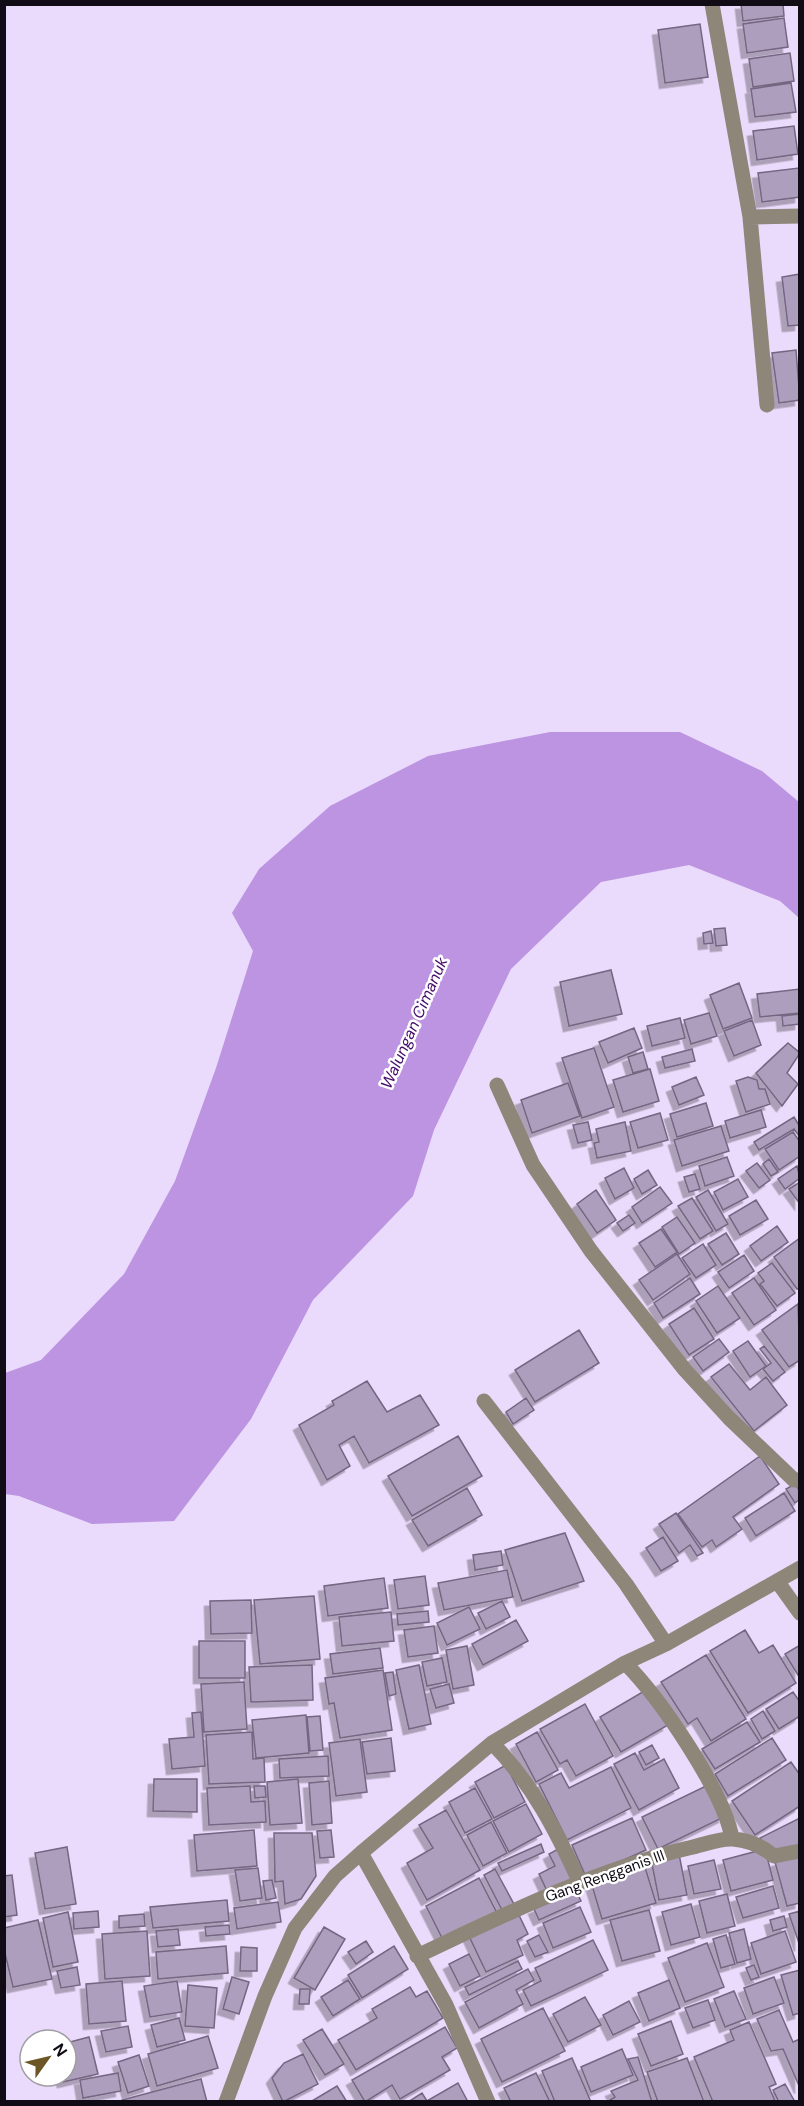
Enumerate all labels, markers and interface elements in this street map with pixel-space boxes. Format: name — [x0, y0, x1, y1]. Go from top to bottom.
water label: Walungan Cimanuk — [376, 953, 453, 1092]
street label: Gang Rengganis III — [543, 1845, 667, 1907]
north arrow — [18, 2028, 78, 2088]
text: N — [48, 2039, 72, 2061]

